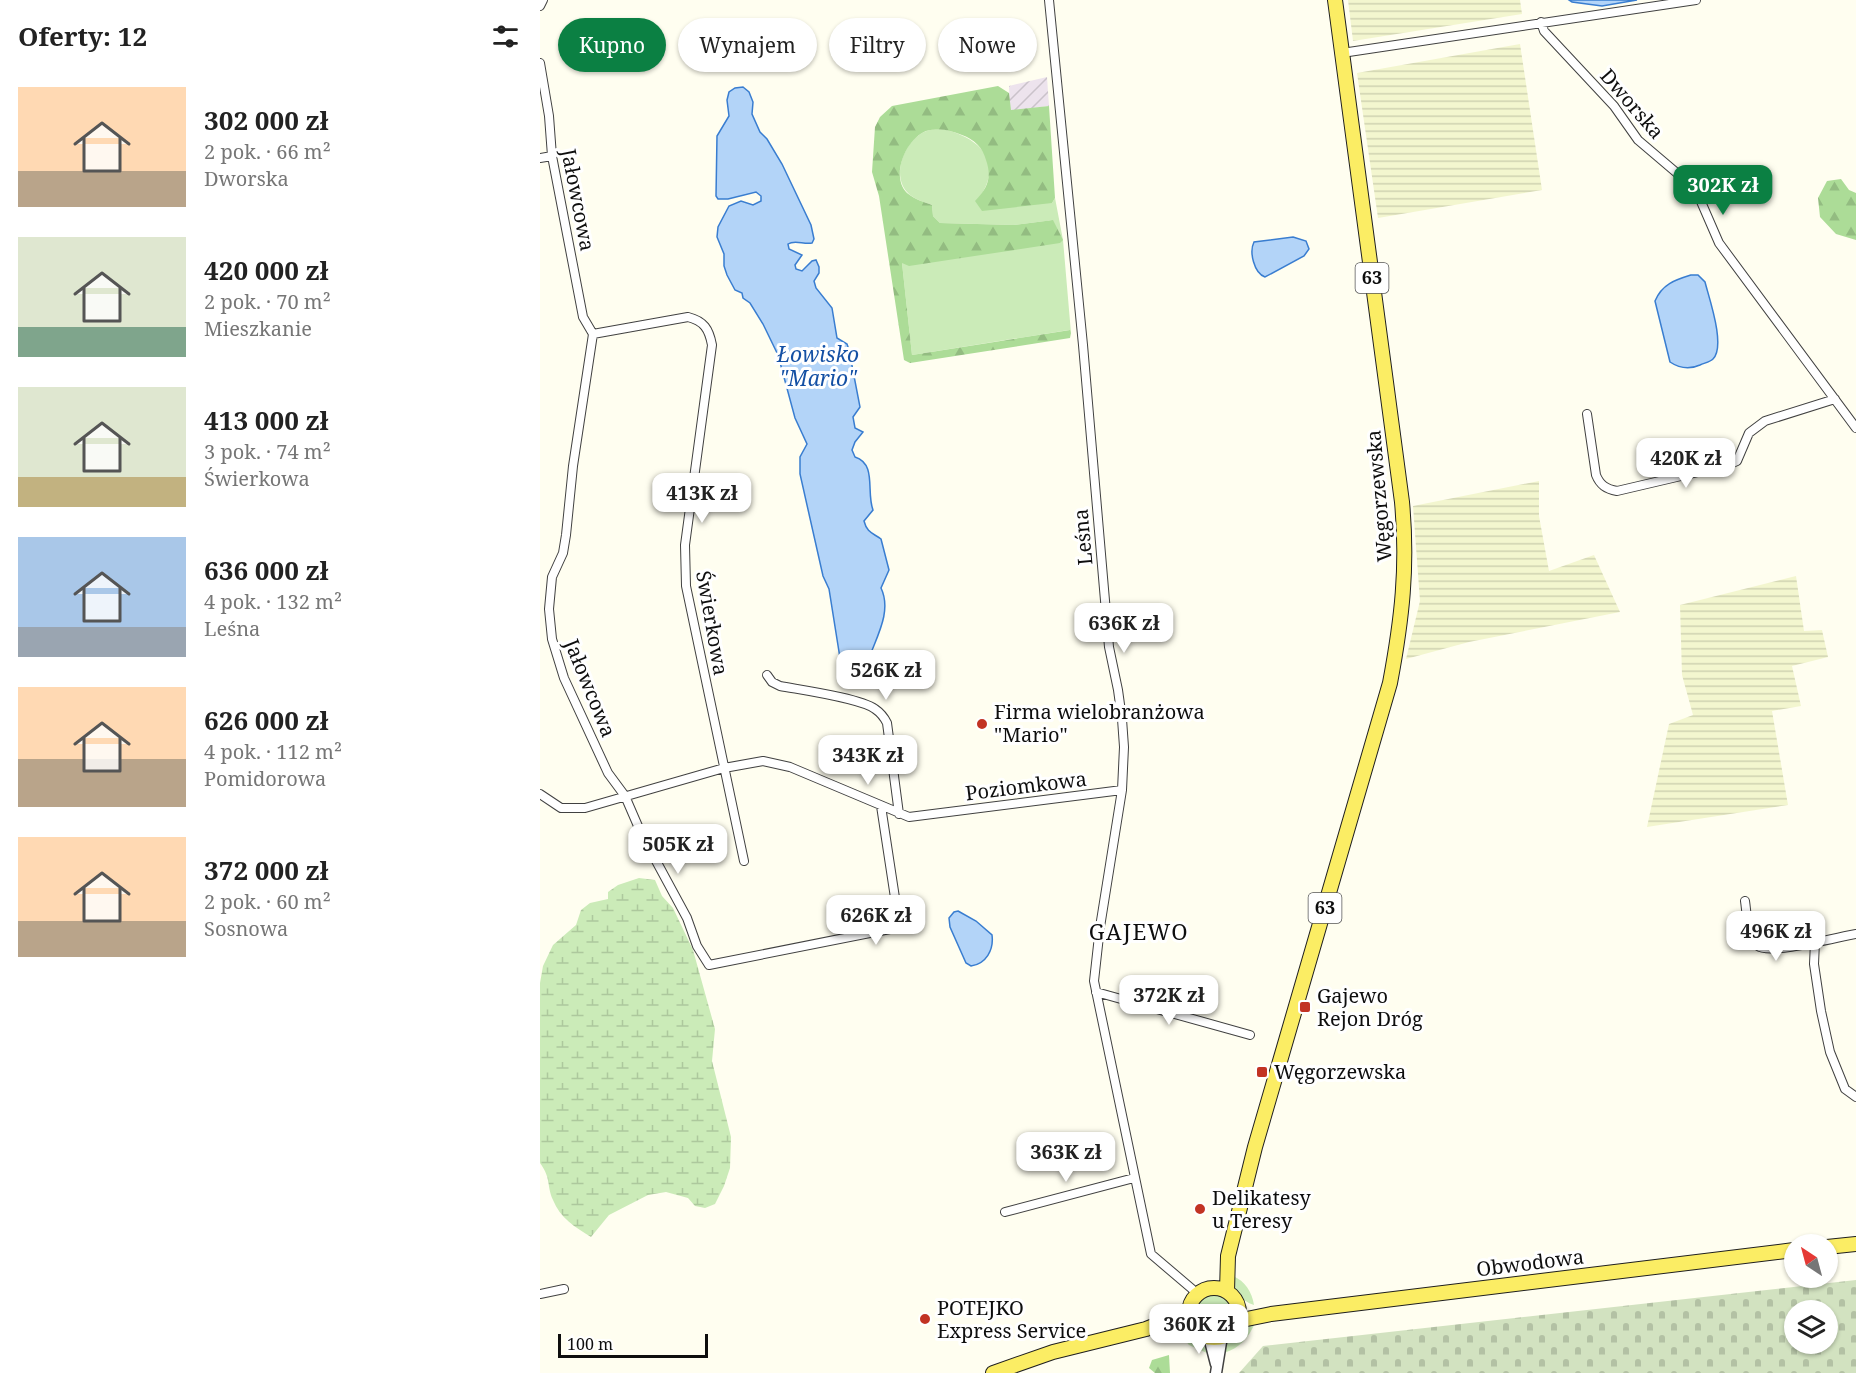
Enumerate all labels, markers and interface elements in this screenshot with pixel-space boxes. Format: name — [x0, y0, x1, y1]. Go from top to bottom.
text: Oferty: 12 — [18, 18, 147, 54]
chip: Kupno — [558, 18, 666, 72]
chip: Wynajem — [678, 18, 817, 72]
chip: Filtry — [829, 18, 926, 72]
chip: Nowe — [938, 18, 1037, 72]
icon: filters — [489, 20, 522, 53]
street label: Dworska — [1594, 63, 1670, 145]
text: 302 000 zł — [204, 102, 329, 138]
icon: home — [66, 111, 138, 183]
text: 2 pok. · 66 m² — [204, 138, 331, 165]
street label: Jałowcowa — [555, 146, 602, 253]
text: Dworska — [204, 165, 289, 192]
pin: 302K zł — [1668, 165, 1778, 216]
text: 302K zł — [1687, 171, 1759, 198]
text: 420 000 zł — [204, 252, 329, 288]
icon: home — [66, 261, 138, 333]
road number: 63 — [1356, 263, 1388, 293]
text: 2 pok. · 70 m² — [204, 288, 331, 315]
text: Mieszkanie — [204, 315, 312, 342]
water label: Łowisko "Mario" — [776, 340, 859, 392]
text: 413 000 zł — [204, 402, 329, 438]
icon: home — [66, 411, 138, 483]
street label: Węgorzewska — [1359, 429, 1398, 563]
text: 3 pok. · 74 m² — [204, 438, 331, 465]
pin: 420K zł — [1631, 438, 1741, 489]
text: 420K zł — [1650, 444, 1722, 471]
text: Świerkowa — [204, 465, 310, 492]
pin: 413K zł — [647, 473, 757, 524]
text: 413K zł — [666, 479, 738, 506]
street label: Leśna — [1067, 508, 1098, 566]
text: 636 000 zł — [204, 552, 329, 588]
icon: home — [66, 561, 138, 633]
street label: Świerkowa — [690, 568, 735, 677]
text: 4 pok. · 132 m² — [204, 588, 342, 615]
pin: 636K zł — [1069, 603, 1179, 654]
text: 636K zł — [1088, 609, 1160, 636]
text: Leśna — [204, 615, 260, 642]
street label: Jałowcowa — [558, 634, 622, 741]
pin: 526K zł — [831, 650, 941, 701]
text: 526K zł — [850, 656, 922, 683]
place label: Firma wielobranżowa "Mario" — [994, 698, 1205, 748]
text: 626 000 zł — [204, 702, 329, 738]
icon: home — [66, 711, 138, 783]
marker: Firma wielobranżowa "Mario" — [975, 717, 989, 731]
pin: 343K zł — [813, 735, 923, 786]
text: 4 pok. · 112 m² — [204, 738, 342, 765]
text: 343K zł — [832, 741, 904, 768]
text: Pomidorowa — [204, 765, 326, 792]
street label: Poziomkowa — [964, 765, 1088, 806]
pin: 505K zł — [623, 824, 733, 875]
text: 505K zł — [642, 830, 714, 857]
text: 372 000 zł — [204, 852, 329, 888]
icon: home — [66, 861, 138, 933]
text: 2 pok. · 60 m² — [204, 888, 331, 915]
road number: 63 — [1308, 893, 1342, 923]
pin: 626K zł — [821, 895, 931, 946]
text: 626K zł — [840, 901, 912, 928]
pin: 496K zł — [1721, 911, 1831, 962]
text: Sosnowa — [204, 915, 288, 942]
district label: GAJEWO — [1089, 916, 1189, 946]
text: 496K zł — [1740, 917, 1812, 944]
pin: 372K zł — [1114, 975, 1224, 1026]
text: 372K zł — [1133, 981, 1205, 1008]
place label: Gajewo Rejon Dróg — [1317, 982, 1423, 1032]
marker: Gajewo Rejon Dróg — [1298, 1000, 1312, 1014]
place label: Węgorzewska — [1274, 1058, 1406, 1085]
marker: Węgorzewska — [1255, 1065, 1269, 1079]
pin: 363K zł — [1011, 1132, 1121, 1183]
text: 363K zł — [1030, 1138, 1102, 1165]
place label: Delikatesy u Teresy — [1212, 1184, 1312, 1234]
marker: Delikatesy u Teresy — [1193, 1202, 1207, 1216]
north arrow — [1784, 1234, 1838, 1288]
map controls — [1784, 1234, 1838, 1354]
street label: Obwodowa — [1475, 1243, 1585, 1282]
place label: POTEJKO Express Service — [937, 1294, 1086, 1344]
button: layers — [1784, 1300, 1838, 1354]
pin: 360K zł — [1144, 1304, 1254, 1355]
text: 360K zł — [1163, 1310, 1235, 1337]
marker: POTEJKO Express Service — [918, 1312, 932, 1326]
scale bar — [558, 1331, 708, 1358]
text: 100 m — [567, 1333, 613, 1355]

